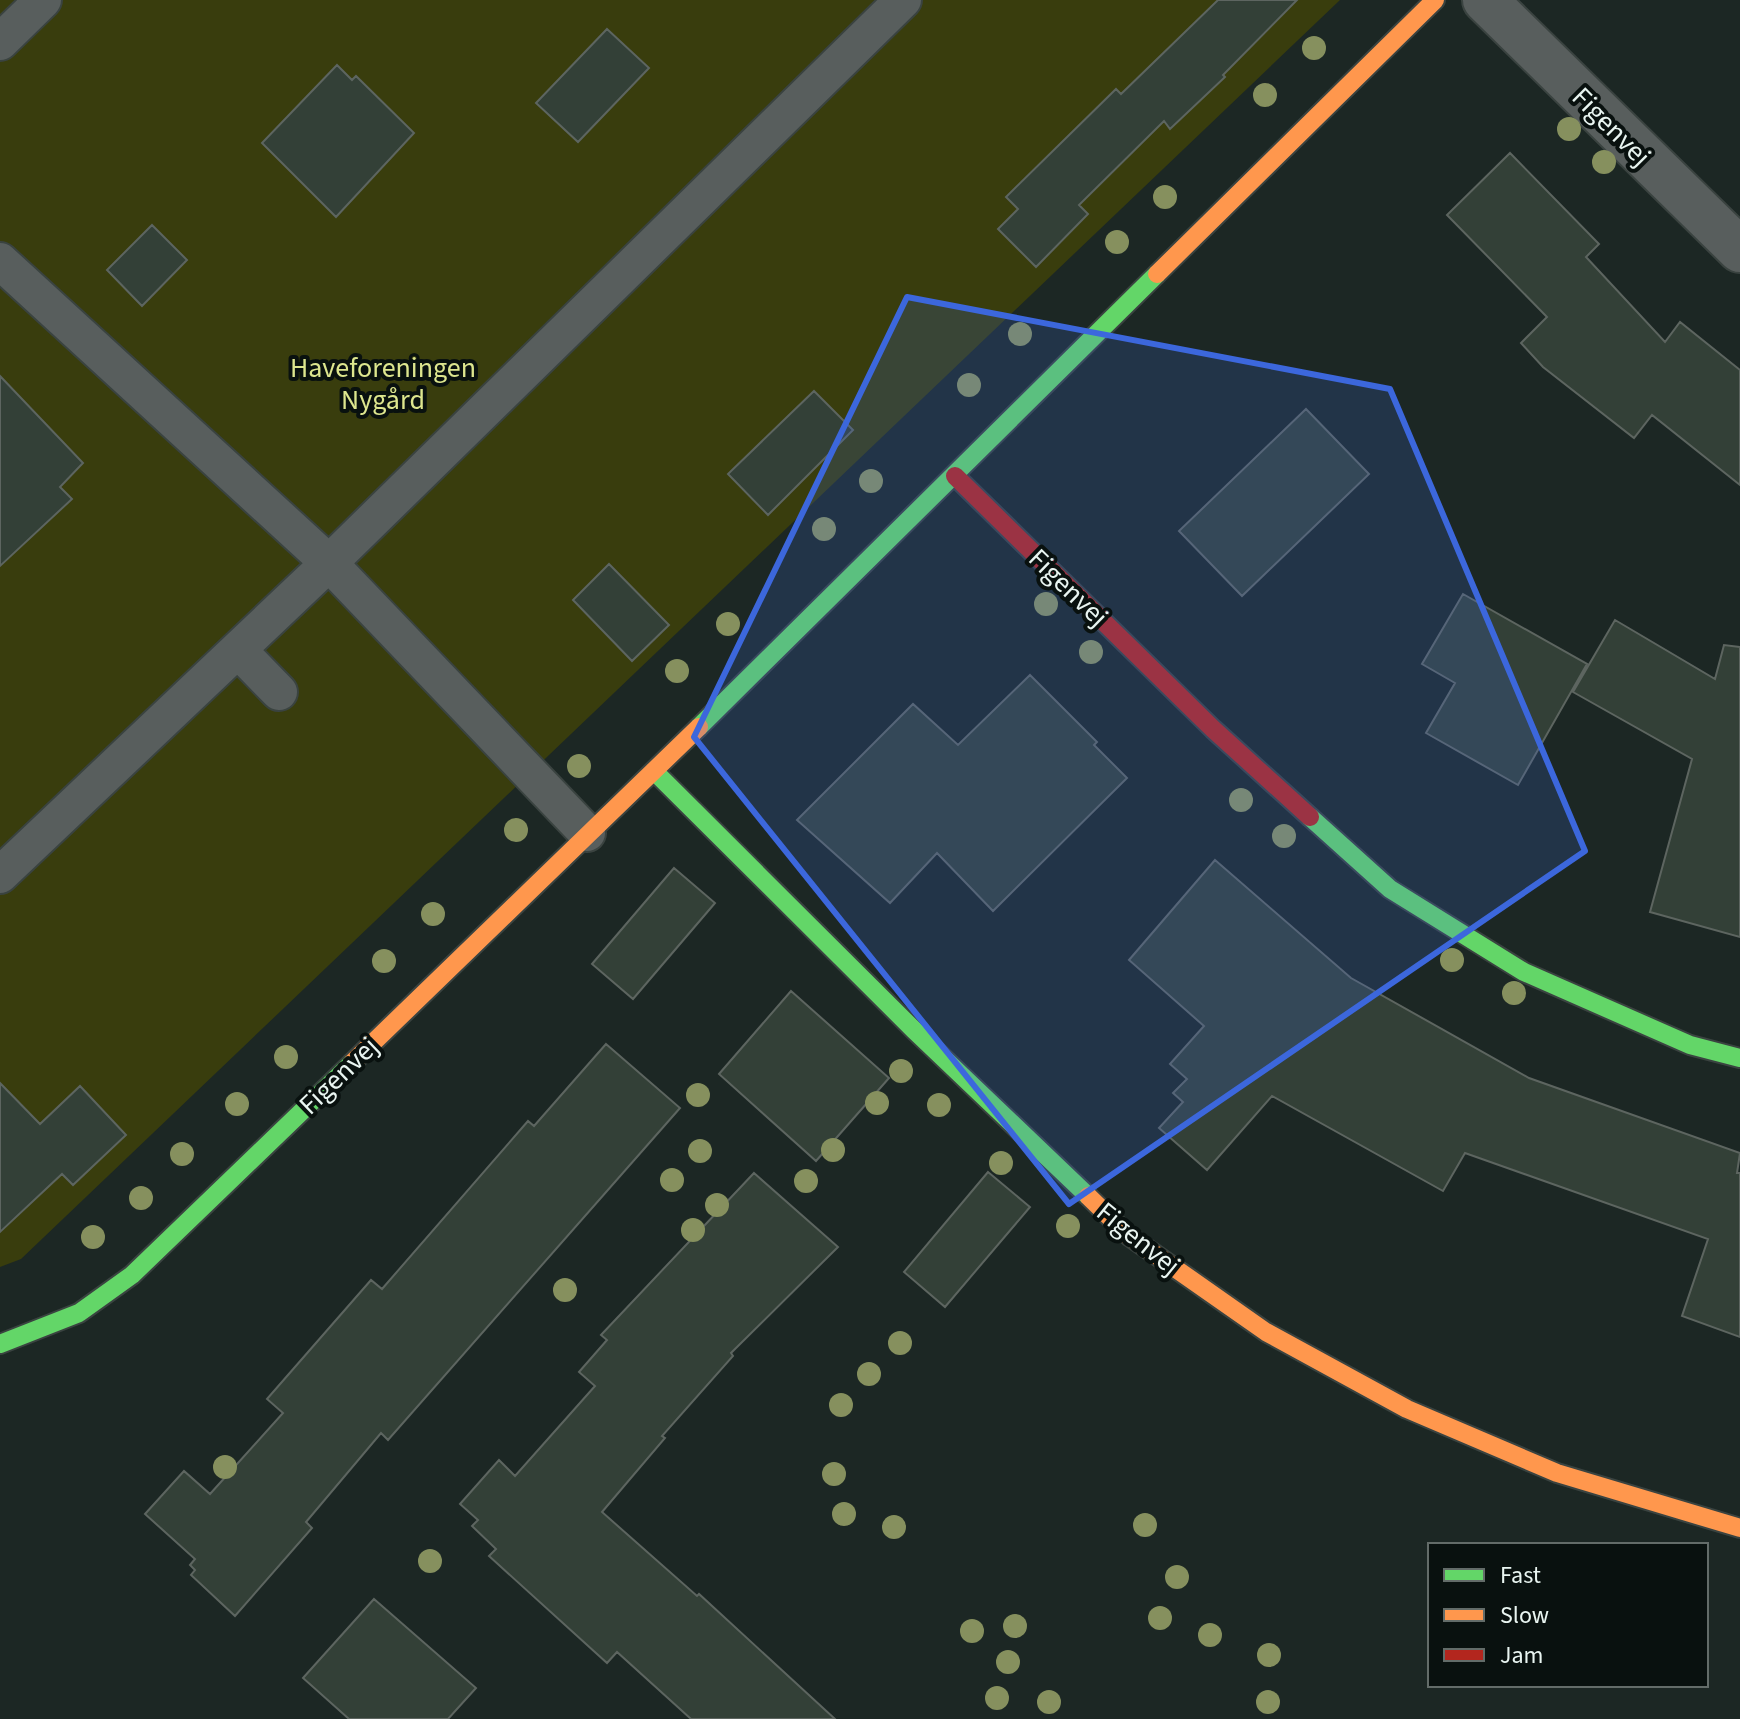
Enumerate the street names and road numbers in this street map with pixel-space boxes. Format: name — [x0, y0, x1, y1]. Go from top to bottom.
street label: Figenvej — [1563, 78, 1660, 175]
street label: Figenvej — [1019, 539, 1117, 636]
street label: Figenvej — [290, 1027, 388, 1124]
street label: Figenvej — [1088, 1193, 1189, 1285]

